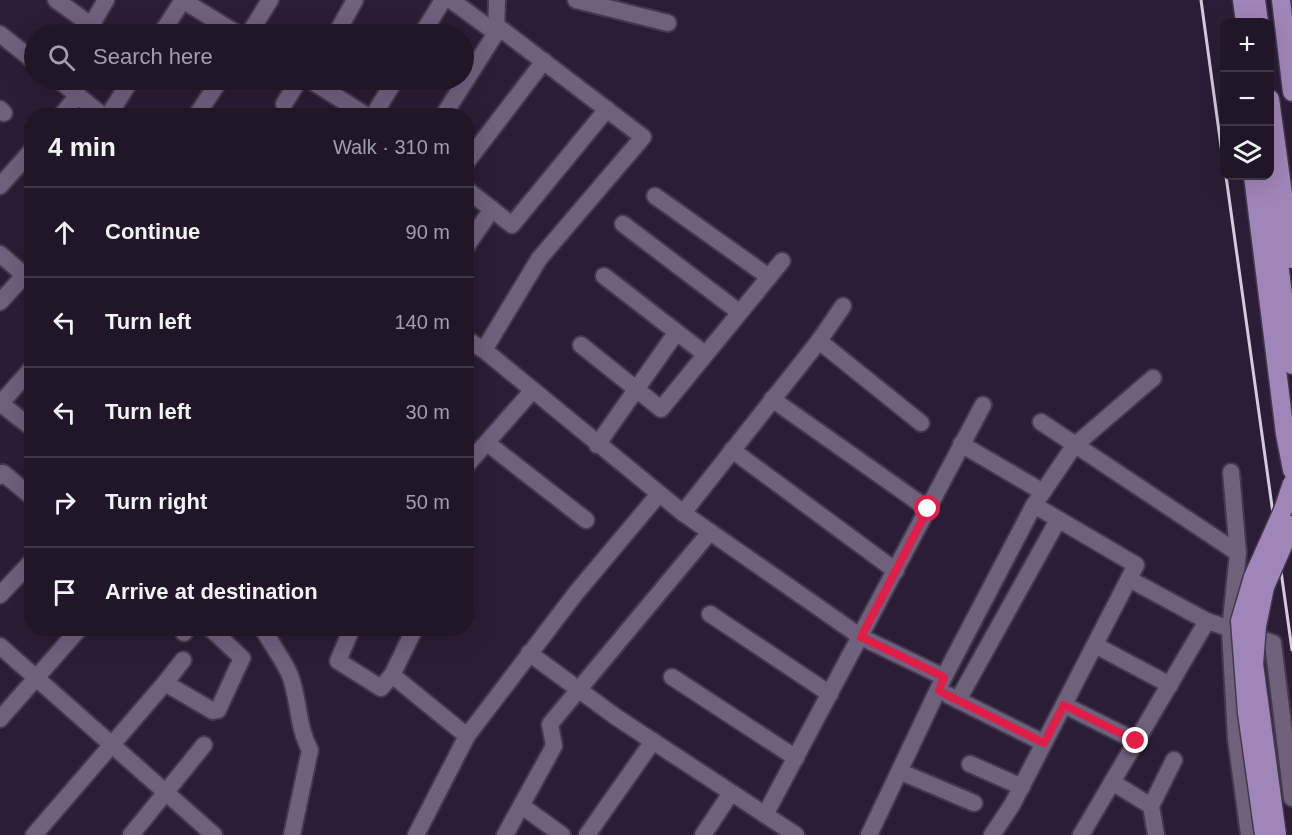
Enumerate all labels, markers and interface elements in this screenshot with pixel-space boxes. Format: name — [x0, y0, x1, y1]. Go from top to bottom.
map controls — [1220, 18, 1274, 180]
button: + — [1220, 18, 1274, 72]
search box — [24, 24, 474, 90]
icon: search — [45, 41, 78, 74]
text: Search here — [93, 44, 213, 69]
button: − — [1220, 72, 1274, 126]
button: layers — [1220, 126, 1274, 180]
text: 4 min — [48, 132, 116, 162]
text: Walk · 310 m — [333, 136, 450, 158]
icon: ahead — [48, 216, 81, 249]
text: Continue — [105, 219, 200, 244]
text: 90 m — [406, 221, 450, 243]
icon: left — [48, 306, 81, 339]
text: Turn left — [105, 309, 191, 334]
text: 140 m — [394, 311, 450, 333]
icon: left — [48, 396, 81, 429]
text: Turn left — [105, 399, 191, 424]
text: 30 m — [406, 401, 450, 423]
icon: right — [48, 486, 81, 519]
text: Turn right — [105, 489, 207, 514]
text: 50 m — [406, 491, 450, 513]
route start — [914, 495, 940, 521]
icon: arrive — [48, 576, 81, 609]
text: Arrive at destination — [105, 579, 318, 604]
route end — [1122, 727, 1148, 753]

